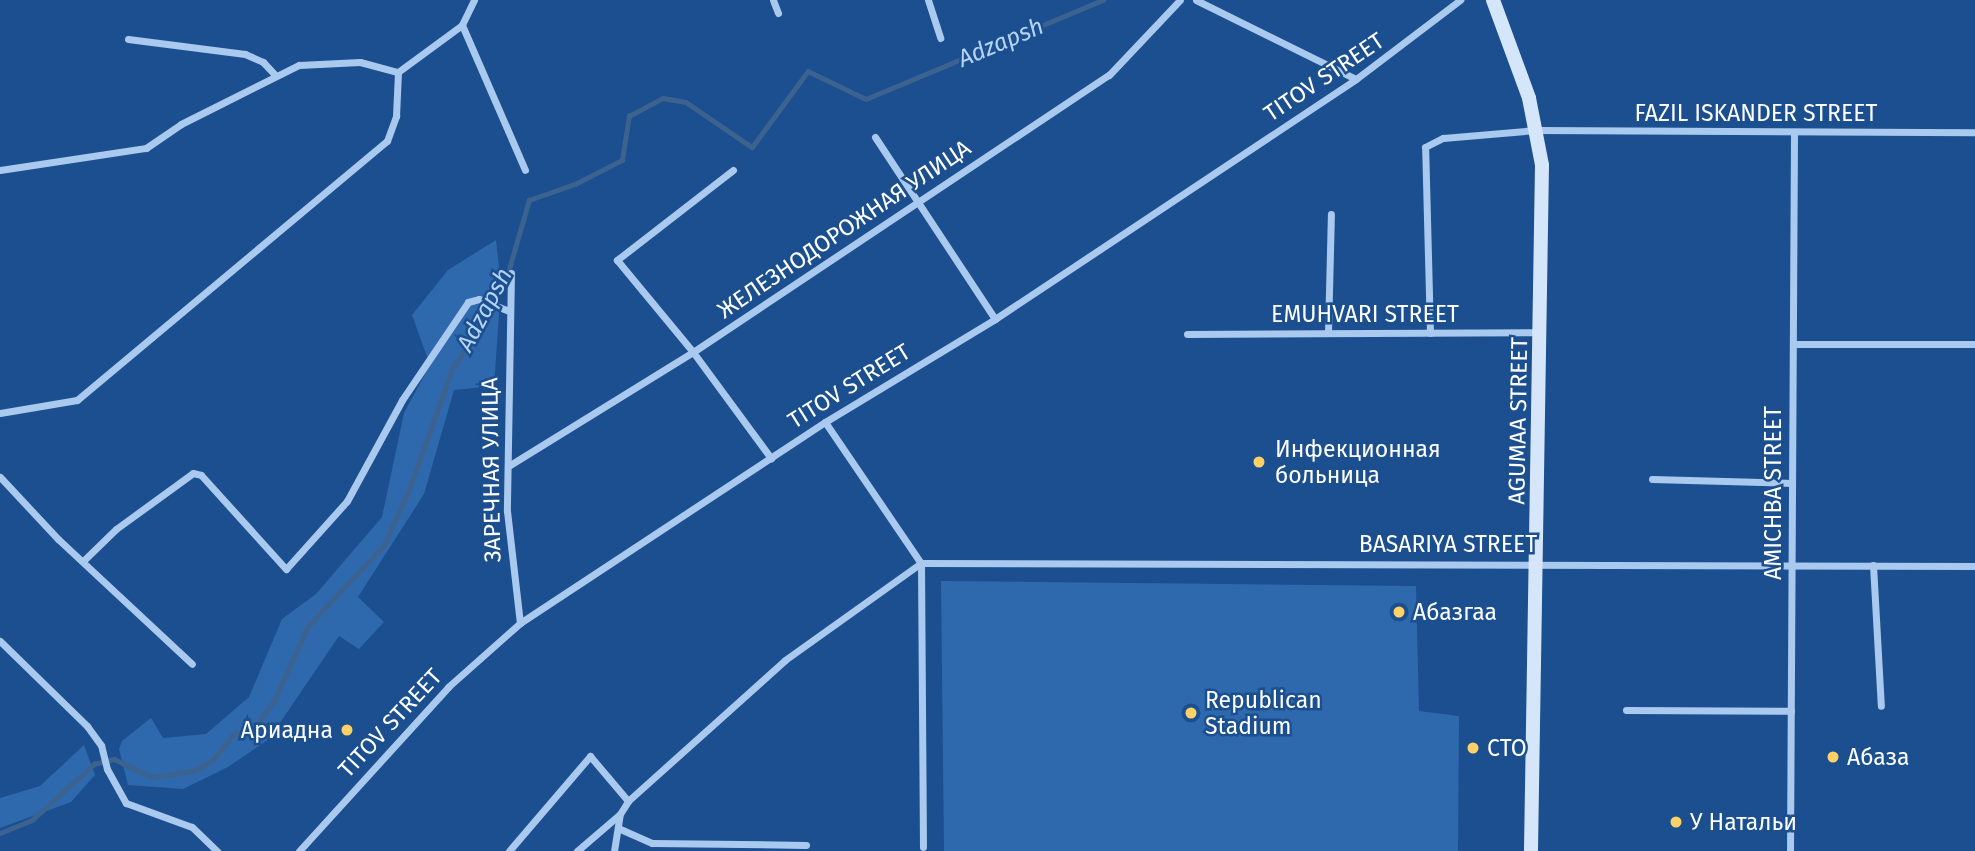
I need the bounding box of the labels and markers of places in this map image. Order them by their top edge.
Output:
place label: Инфекционная больница [1275,435,1441,489]
marker: Инфекционная больница [1249,452,1269,472]
place label: Абазгаа [1413,598,1497,626]
marker: Абазгаа [1391,604,1407,620]
place label: Republican Stadium [1205,686,1322,740]
marker: Republican Stadium [1183,705,1199,721]
place label: Ариадна [241,716,333,744]
marker: Ариадна [339,722,355,738]
place label: СТО [1487,734,1527,762]
marker: СТО [1465,740,1481,756]
place label: Абаза [1847,743,1910,771]
marker: Абаза [1825,749,1841,765]
place label: У Натальи [1690,808,1797,836]
marker: У Натальи [1668,814,1684,830]

